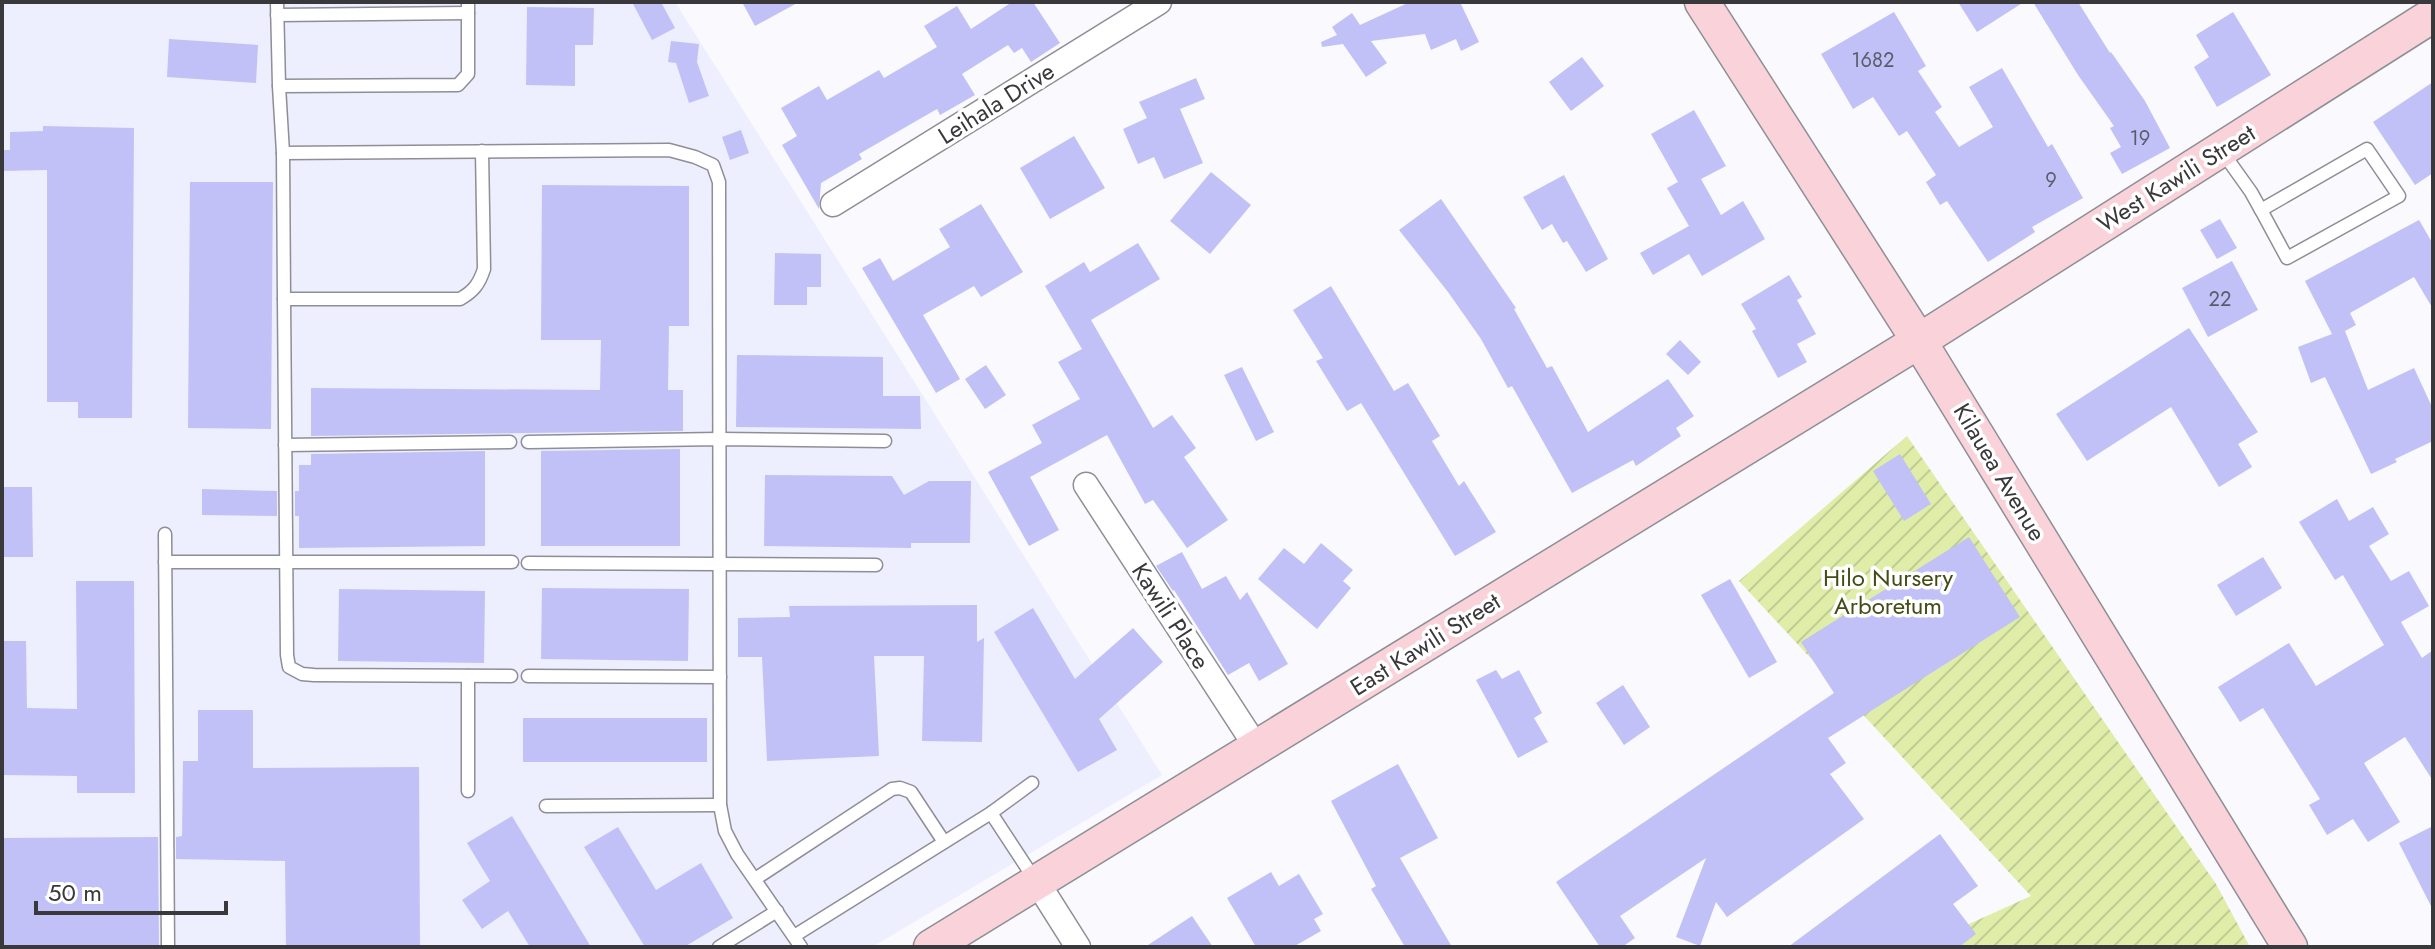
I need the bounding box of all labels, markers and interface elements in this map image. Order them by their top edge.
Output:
house number: 1682 [1852,46,1894,75]
street label: Leihala Drive [931,53,1061,153]
street label: West Kawili Street [2090,115,2262,241]
house number: 19 [2130,124,2150,153]
house number: 9 [2045,166,2057,195]
house number: 22 [2209,285,2231,314]
street label: Kilauea Avenue [1945,396,2055,548]
street label: Kawili Place [1123,556,1219,676]
park label: Hilo Nursery Arboretum [1823,560,1954,623]
street label: East Kawili Street [1343,584,1507,704]
scale bar [36,865,226,915]
text: 50 m [48,875,102,910]

